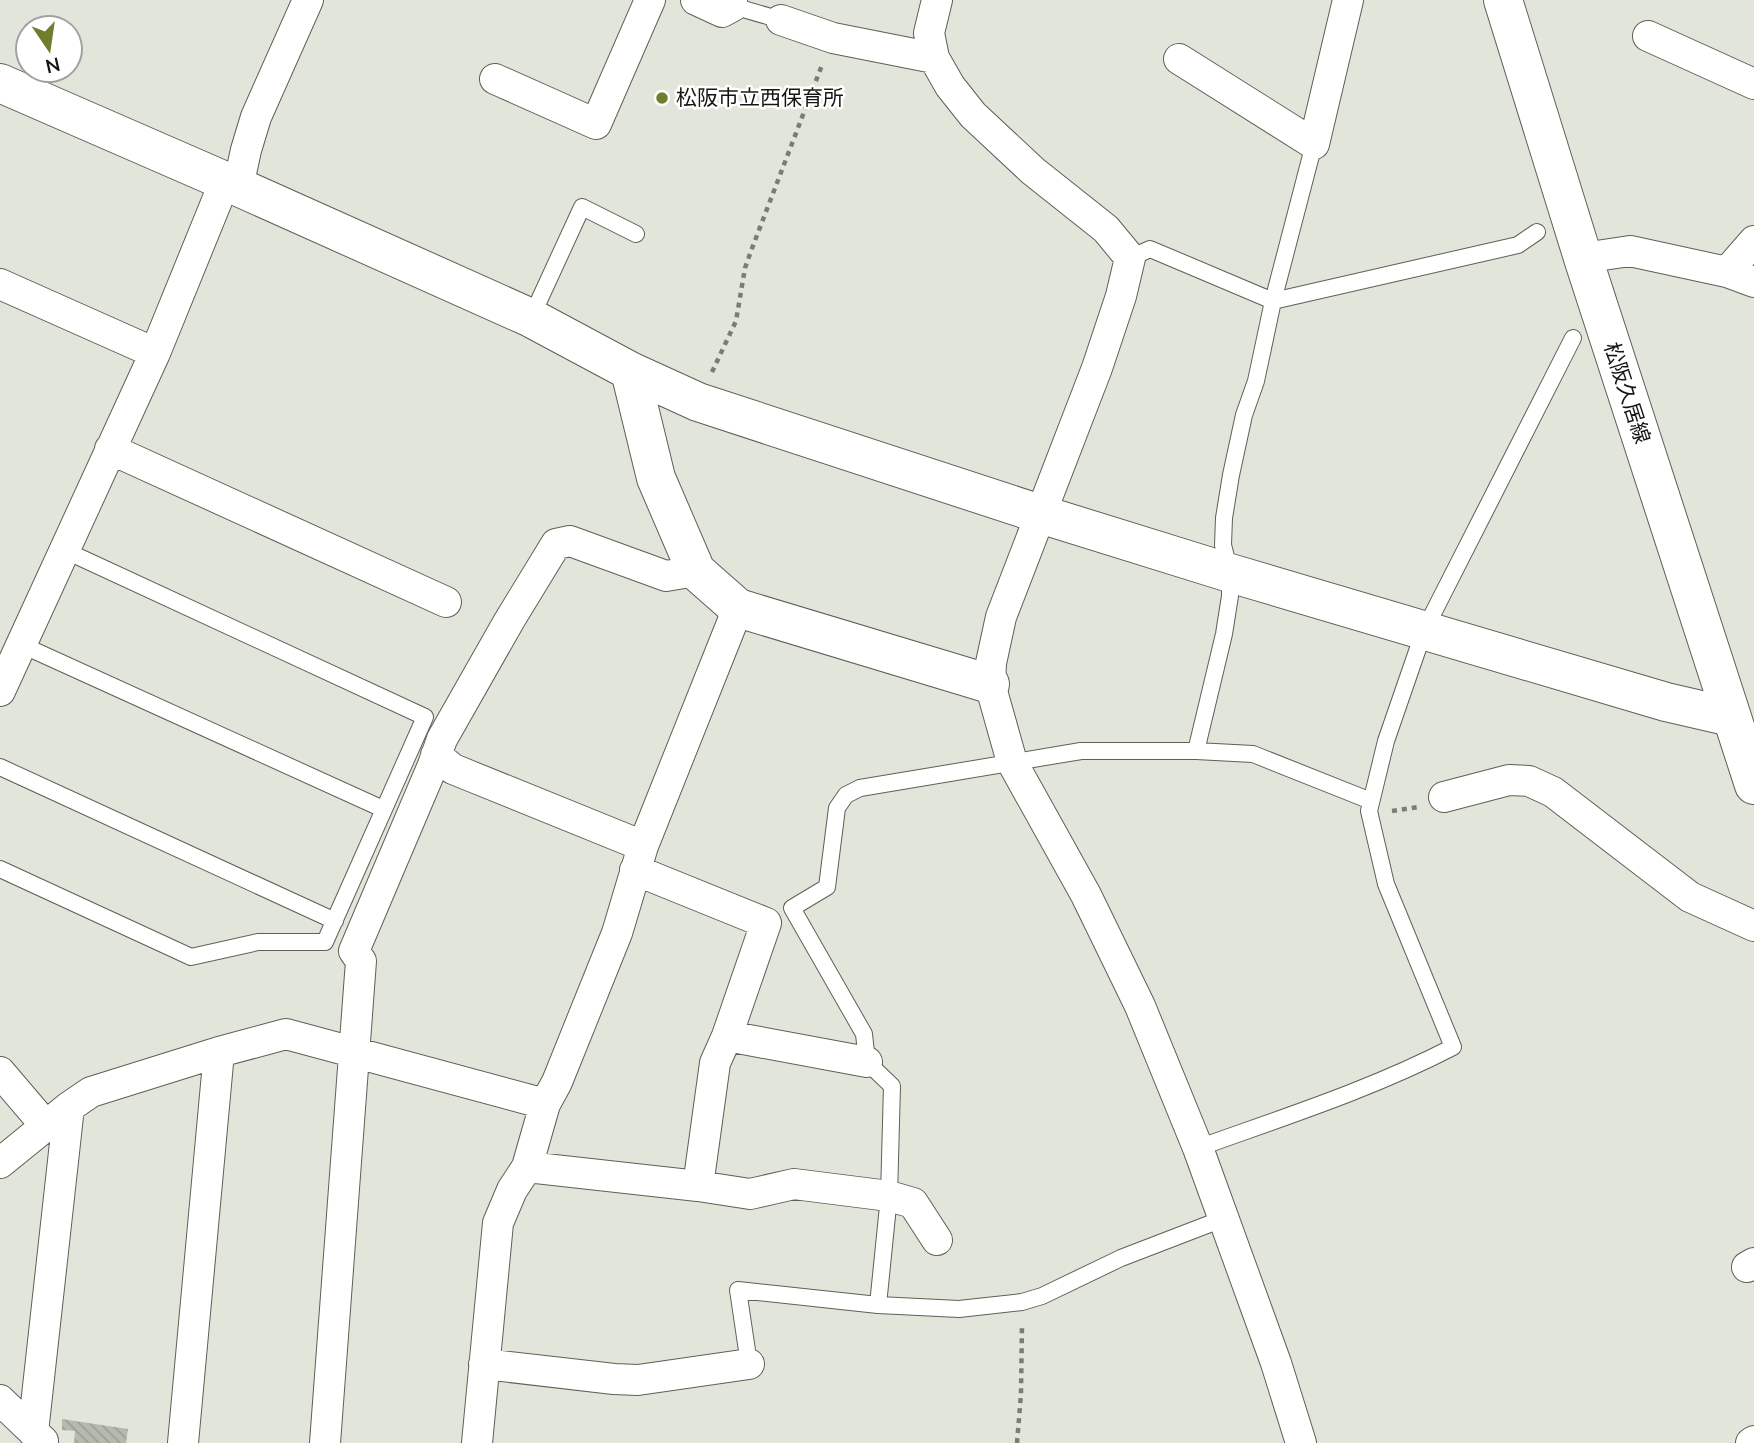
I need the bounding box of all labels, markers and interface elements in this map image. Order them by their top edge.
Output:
north arrow [14,14,84,84]
text: N [43,50,62,79]
place label: 松阪市立西保育所 [676,84,844,112]
marker: 松阪市立西保育所 [654,90,670,106]
street label: 松阪久居線 [1597,339,1657,447]

